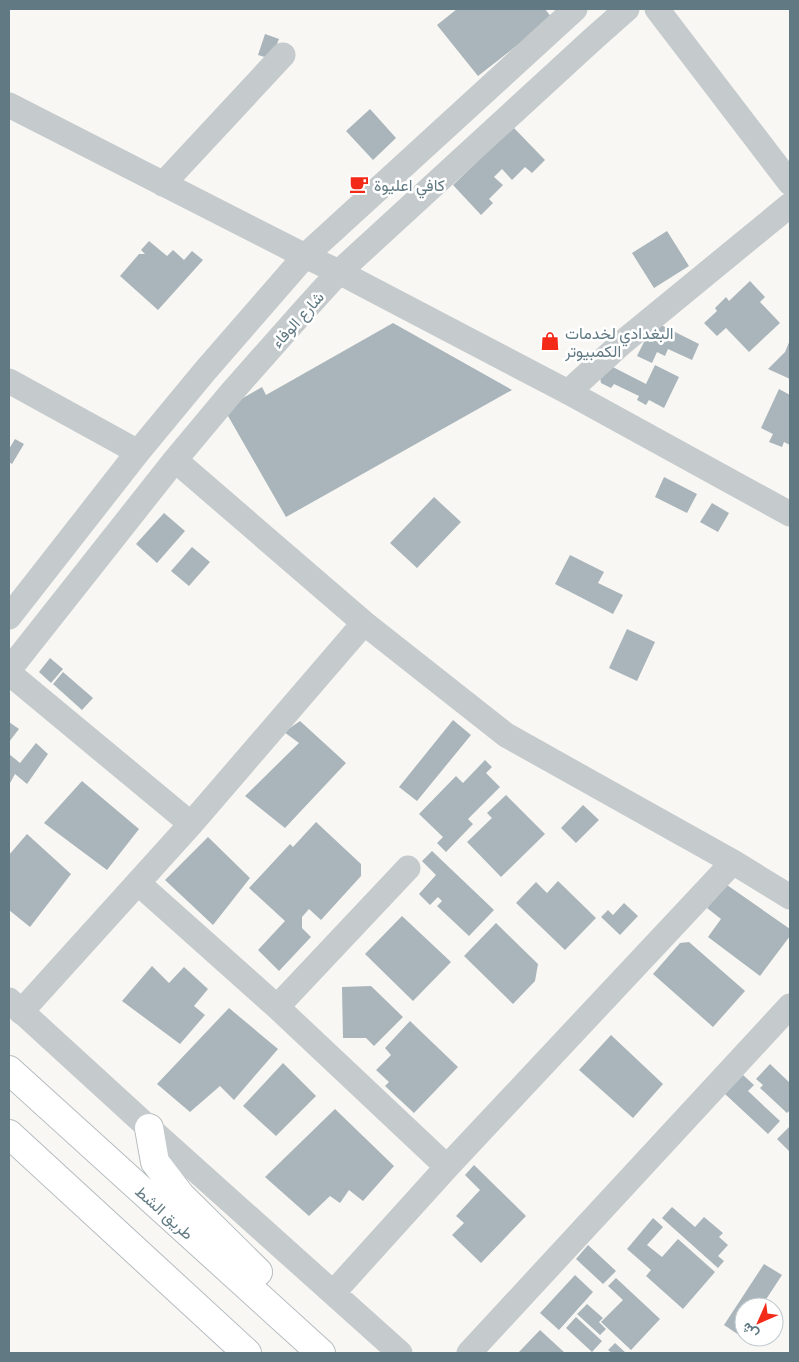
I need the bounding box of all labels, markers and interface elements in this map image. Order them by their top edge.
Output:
cafe icon: كافي اعليوة [348,173,370,195]
place label: كافي اعليوة [374,175,445,199]
street label: شارع الوفاء [267,287,329,353]
place label: البغدادي لخدمات الكمبيوتر [564,323,674,362]
shop icon: البغدادي لخدمات الكمبيوتر [539,330,561,352]
street label: طريق الشط [131,1181,198,1244]
north arrow [734,1297,784,1347]
text: ش [737,1319,762,1344]

